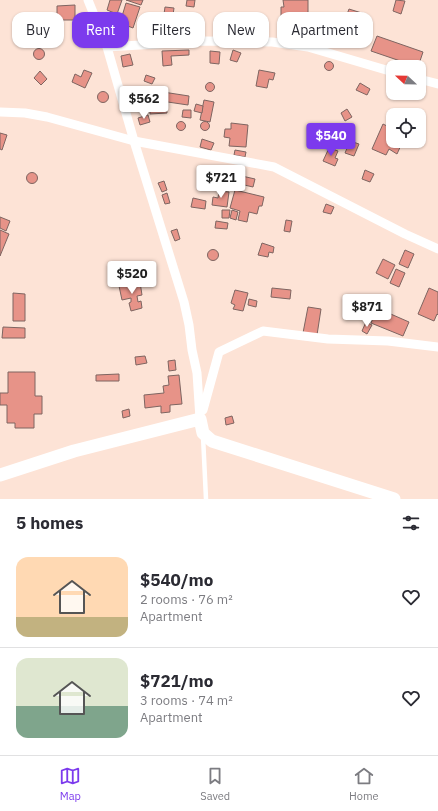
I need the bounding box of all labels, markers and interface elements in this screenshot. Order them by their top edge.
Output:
chip: Buy [12,12,64,48]
chip: Rent [72,12,129,48]
chip: Filters [137,12,205,48]
chip: New [213,12,269,48]
chip: Apartment [277,12,373,48]
north arrow [386,60,426,100]
map controls [386,60,426,148]
pin: $562 [120,86,168,120]
text: $562 [128,90,160,107]
button: locate [386,108,426,148]
pin: $540 [307,123,355,157]
text: $540 [315,127,347,144]
pin: $721 [197,165,245,199]
text: $721 [205,169,237,186]
pin: $520 [108,261,156,295]
text: $520 [116,265,148,282]
pin: $871 [343,294,391,328]
text: $871 [351,298,383,315]
text: 5 homes [16,512,83,534]
icon: filters [400,512,422,534]
text: $540/mo [140,569,213,591]
icon: home [48,573,96,621]
icon: heart [400,586,422,608]
text: 2 rooms · 76 m² [140,591,233,608]
text: Apartment [140,608,203,625]
text: $721/mo [140,670,213,692]
icon: home [48,674,96,722]
icon: heart [400,687,422,709]
text: 3 rooms · 74 m² [140,692,233,709]
text: Apartment [140,709,203,726]
tab: Map [59,765,81,803]
tab: Saved [200,765,230,803]
tab: Home [349,765,379,803]

